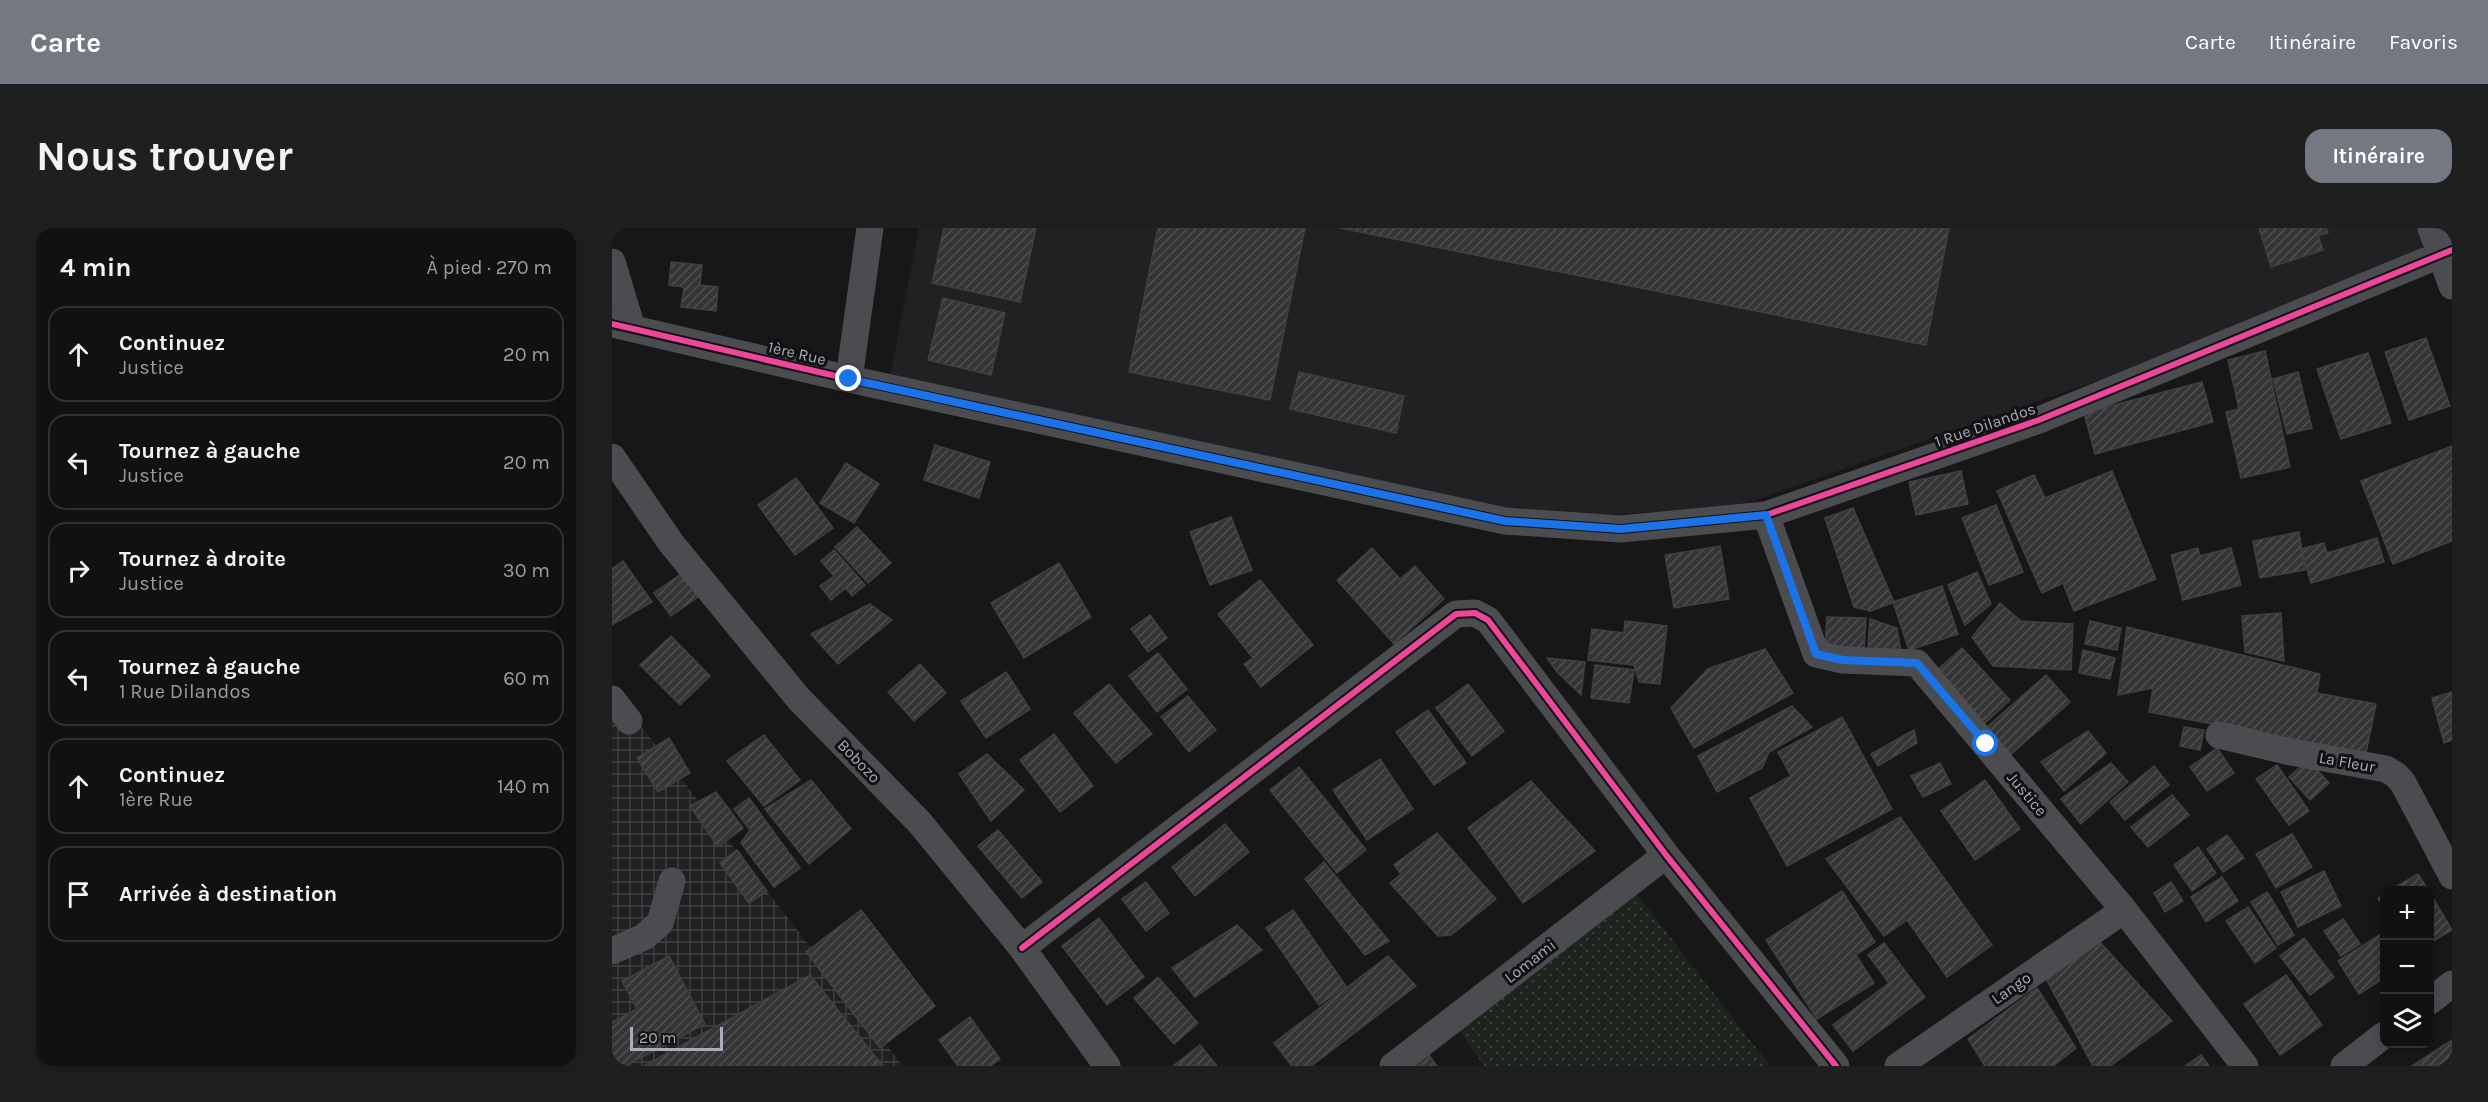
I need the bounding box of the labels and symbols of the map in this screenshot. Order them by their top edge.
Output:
street label: 1ère Rue [766,337,828,369]
route end [835,365,861,391]
street label: 1 Rue Dilandos [1932,399,2038,451]
route start [1972,730,1998,756]
street label: Bobozo [834,735,884,787]
street label: La Fleur [2317,748,2377,776]
street label: Justice [2003,768,2051,820]
street label: Lomami [1501,935,1559,987]
street label: Lango [1988,968,2034,1008]
scale bar [630,1024,723,1052]

